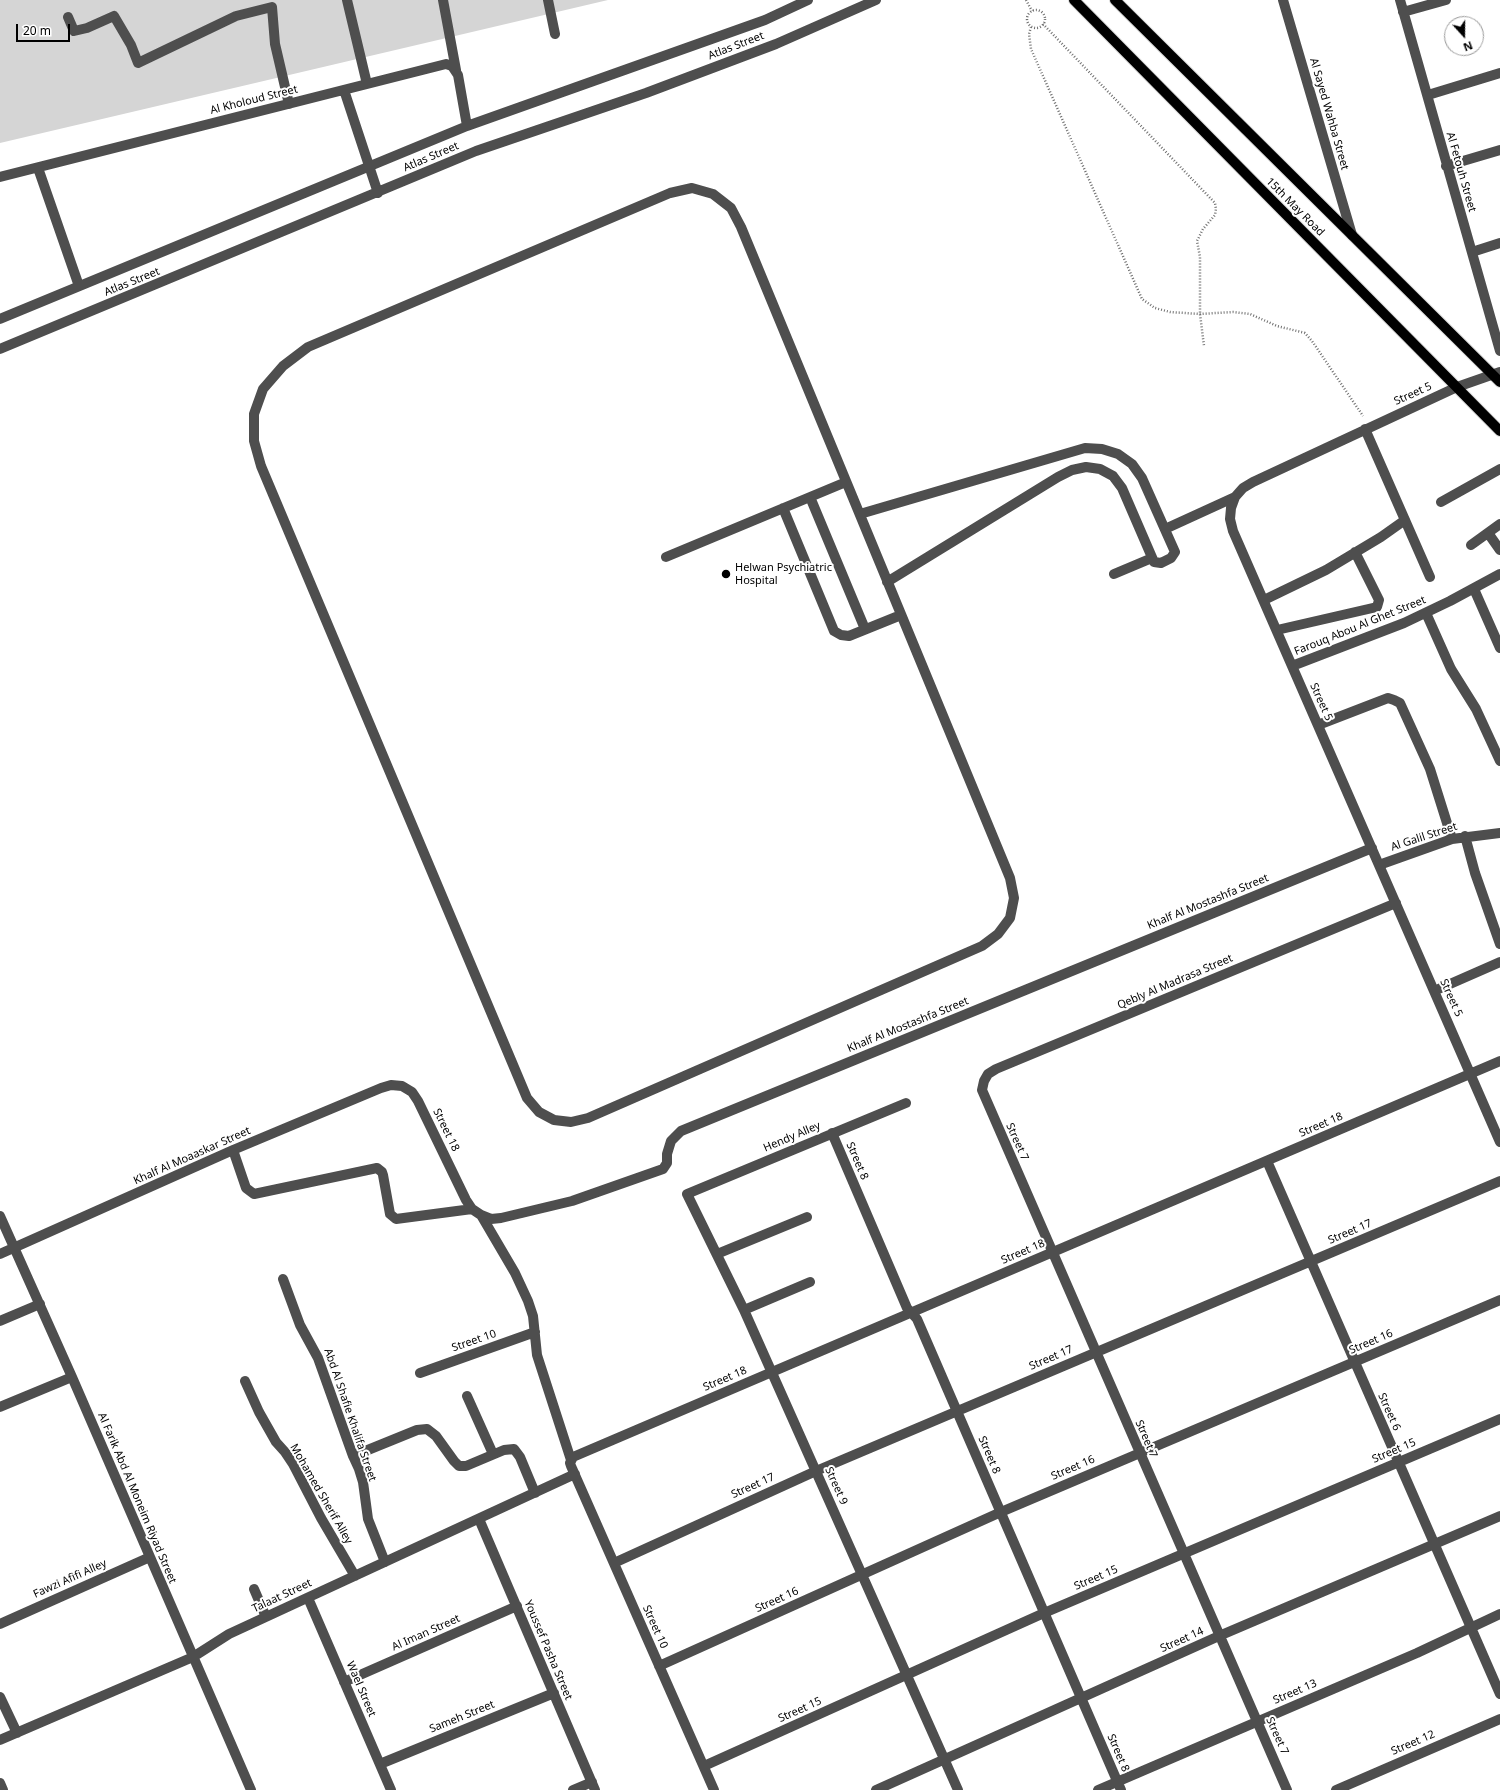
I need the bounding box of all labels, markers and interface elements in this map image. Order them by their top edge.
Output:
scale bar [18,16,72,42]
north arrow [1444,16,1484,56]
text: 20 m [23,22,51,39]
street label: Atlas Street [706,29,766,63]
text: N [1461,38,1475,55]
street label: Al Sayed Wahba Street [1307,56,1351,172]
street label: Al Kholoud Street [209,83,299,117]
street label: Al Fetouh Street [1443,131,1479,213]
street label: Atlas Street [401,139,461,175]
street label: 15th May Road [1263,175,1327,239]
street label: Atlas Street [102,265,162,299]
street label: Street 5 [1392,380,1434,408]
place label: Helwan Psychiatric Hospital [735,561,832,587]
marker: Helwan Psychiatric Hospital [720,568,732,580]
street label: Farouq Abou Al Ghet Street [1292,594,1428,658]
street label: Street 5 [1307,681,1335,723]
street label: Al Galil Street [1389,820,1459,854]
street label: Khalf Al Mostashfa Street [1145,872,1271,932]
street label: Qebly Al Madrasa Street [1115,952,1235,1012]
street label: Street 5 [1437,977,1465,1019]
street label: Khalf Al Mostashfa Street [845,995,971,1055]
street label: Street 18 [430,1106,462,1154]
street label: Street 18 [1297,1110,1345,1140]
street label: Hendy Alley [761,1119,823,1155]
street label: Street 7 [1003,1121,1031,1163]
street label: Khalf Al Moaaskar Street [132,1124,252,1188]
street label: Street 8 [843,1140,871,1182]
street label: Street 17 [1326,1217,1374,1247]
street label: Street 18 [999,1237,1047,1267]
street label: Street 10 [450,1327,498,1355]
street label: Street 16 [1347,1327,1395,1357]
street label: Street 17 [1027,1343,1075,1373]
street label: Abd Al Shafie Khalifa Street [321,1347,379,1483]
street label: Street 18 [701,1364,749,1394]
street label: Street 6 [1375,1391,1403,1433]
street label: Al Farik Abd Al Moneim Riyad Street [95,1411,179,1585]
street label: Street 7 [1132,1418,1160,1460]
street label: Street 8 [975,1434,1003,1476]
street label: Street 15 [1370,1436,1418,1466]
street label: Mohamed Sherif Alley [287,1442,355,1546]
street label: Street 16 [1049,1453,1097,1483]
street label: Street 9 [822,1465,850,1507]
street label: Street 17 [729,1471,777,1501]
street label: Fawzi Afifi Alley [31,1557,109,1601]
street label: Street 15 [1072,1563,1120,1593]
street label: Talaat Street [250,1576,314,1616]
street label: Street 16 [753,1585,801,1615]
street label: Youssef Pasha Street [521,1598,575,1702]
street label: Street 10 [640,1603,670,1651]
street label: Al Iman Street [390,1612,462,1654]
street label: Street 14 [1158,1625,1206,1655]
street label: Wael Street [343,1659,379,1719]
street label: Street 13 [1271,1677,1319,1707]
street label: Street 15 [776,1695,824,1725]
street label: Sameh Street [428,1698,496,1736]
street label: Street 7 [1263,1715,1291,1757]
street label: Street 12 [1389,1728,1437,1758]
street label: Street 8 [1104,1732,1132,1774]

